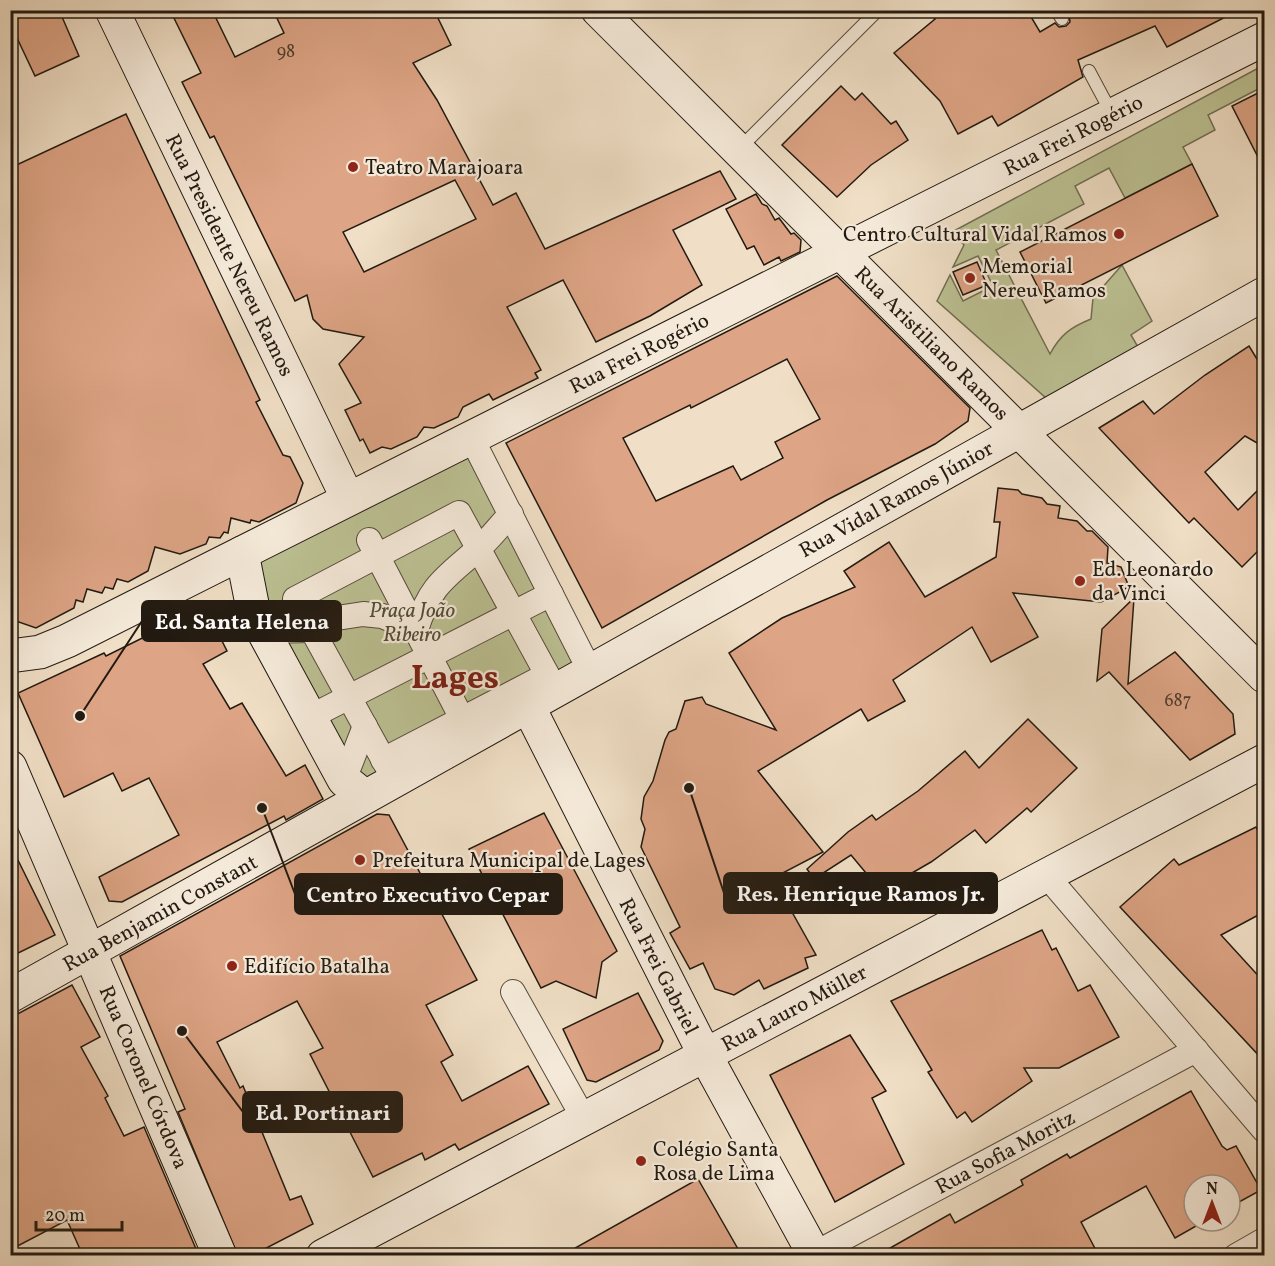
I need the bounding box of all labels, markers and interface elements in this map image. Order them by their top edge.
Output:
house number: 98 [277,40,295,65]
street label: Rua Frei Rogério [999,89,1149,184]
street label: Rua Presidente Nereu Ramos [157,129,300,382]
place label: Teatro Marajoara [365,154,524,183]
marker: Teatro Marajoara [346,160,360,174]
place label: Centro Cultural Vidal Ramos [843,221,1107,250]
marker: Centro Cultural Vidal Ramos [1112,227,1126,241]
place label: Memorial Nereu Ramos [982,253,1106,306]
street label: Rua Aristiliano Ramos [847,260,1015,428]
marker: Memorial Nereu Ramos [963,271,977,285]
street label: Rua Frei Rogério [565,307,715,402]
street label: Rua Vidal Ramos Júnior [794,435,999,566]
place label: Ed. Leonardo da Vinci [1092,556,1213,609]
marker: Ed. Leonardo da Vinci [1073,574,1087,588]
park label: Praça João Ribeiro [369,597,455,650]
callout: Ed. Santa Helena [142,601,341,641]
text: Ed. Santa Helena [155,608,329,639]
district label: Lages [411,657,499,703]
house number: 687 [1165,689,1191,714]
place label: Prefeitura Municipal de Lages [372,847,645,876]
street label: Rua Benjamin Constant [58,849,263,980]
marker: Prefeitura Municipal de Lages [353,853,367,867]
callout: Res. Henrique Ramos Jr. [724,873,997,913]
callout: Centro Executivo Cepar [295,874,562,914]
text: Res. Henrique Ramos Jr. [736,880,986,911]
text: Centro Executivo Cepar [307,881,550,912]
street label: Rua Frei Gabriel [611,893,705,1040]
place label: Edifício Batalha [244,953,390,982]
marker: Edifício Batalha [225,959,239,973]
street label: Rua Lauro Müller [717,959,873,1060]
street label: Rua Coronel Córdova [91,981,194,1174]
callout: Ed. Portinari [243,1092,402,1132]
text: Ed. Portinari [255,1099,391,1130]
street label: Rua Sofia Moritz [931,1104,1081,1202]
place label: Colégio Santa Rosa de Lima [653,1136,779,1189]
marker: Colégio Santa Rosa de Lima [634,1154,648,1168]
north arrow [1182,1173,1242,1233]
text: N [1206,1179,1218,1201]
scale bar [36,1194,122,1232]
text: 20 m [45,1204,85,1229]

